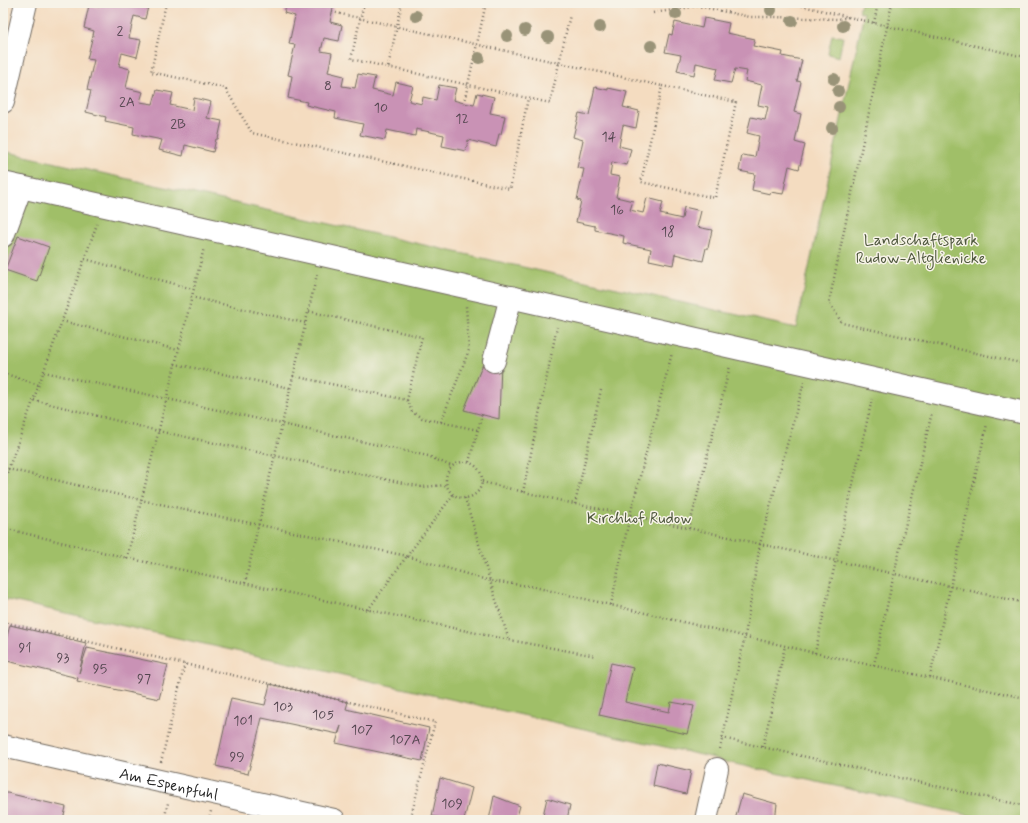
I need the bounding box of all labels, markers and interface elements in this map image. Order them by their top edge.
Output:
house number: 2 [117,22,124,40]
house number: 8 [324,77,332,95]
house number: 2A [119,93,135,111]
house number: 10 [374,99,388,117]
house number: 12 [455,110,469,128]
house number: 2B [170,115,186,133]
house number: 14 [602,128,617,146]
house number: 16 [610,201,624,219]
house number: 18 [661,223,675,241]
park label: Landschaftspark Rudow-Altglienicke [856,230,987,270]
park label: Kirchhof Rudow [587,508,691,529]
house number: 91 [19,639,31,657]
house number: 93 [57,649,69,667]
house number: 95 [93,660,107,678]
house number: 97 [137,670,151,688]
house number: 103 [273,698,293,716]
house number: 105 [312,706,334,724]
house number: 101 [233,712,253,730]
house number: 107 [351,721,373,739]
house number: 107A [389,731,421,749]
house number: 99 [229,748,245,766]
street label: Am Espenpfuhl [117,763,220,806]
house number: 109 [441,795,463,813]

